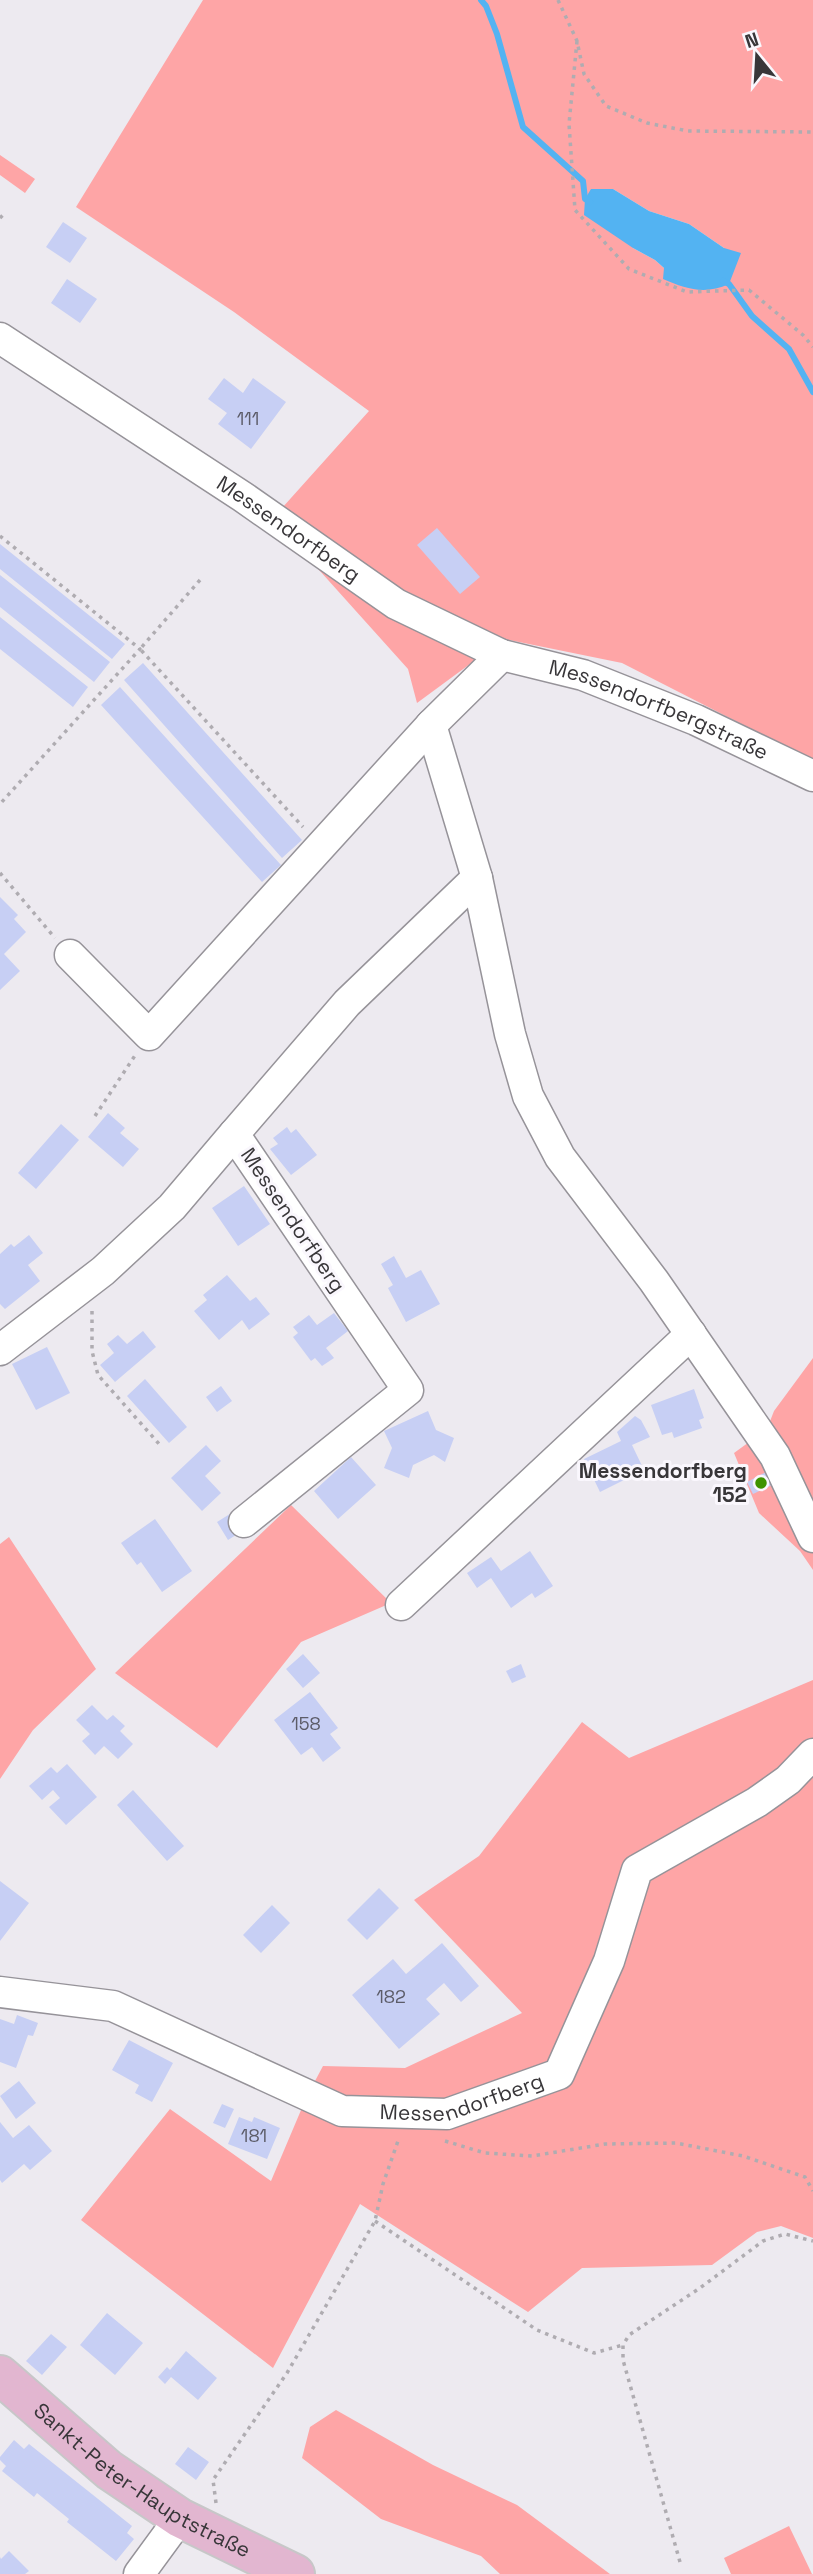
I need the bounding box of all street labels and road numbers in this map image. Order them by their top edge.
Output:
street label: Messendorfberg [212,470,366,588]
street label: Messendorfbergstraße [546,653,773,766]
street label: Messendorfberg [235,1142,352,1297]
street label: Messendorfberg [379,2067,547,2127]
street label: Sankt-Peter-Hauptstraße [28,2397,255,2563]

